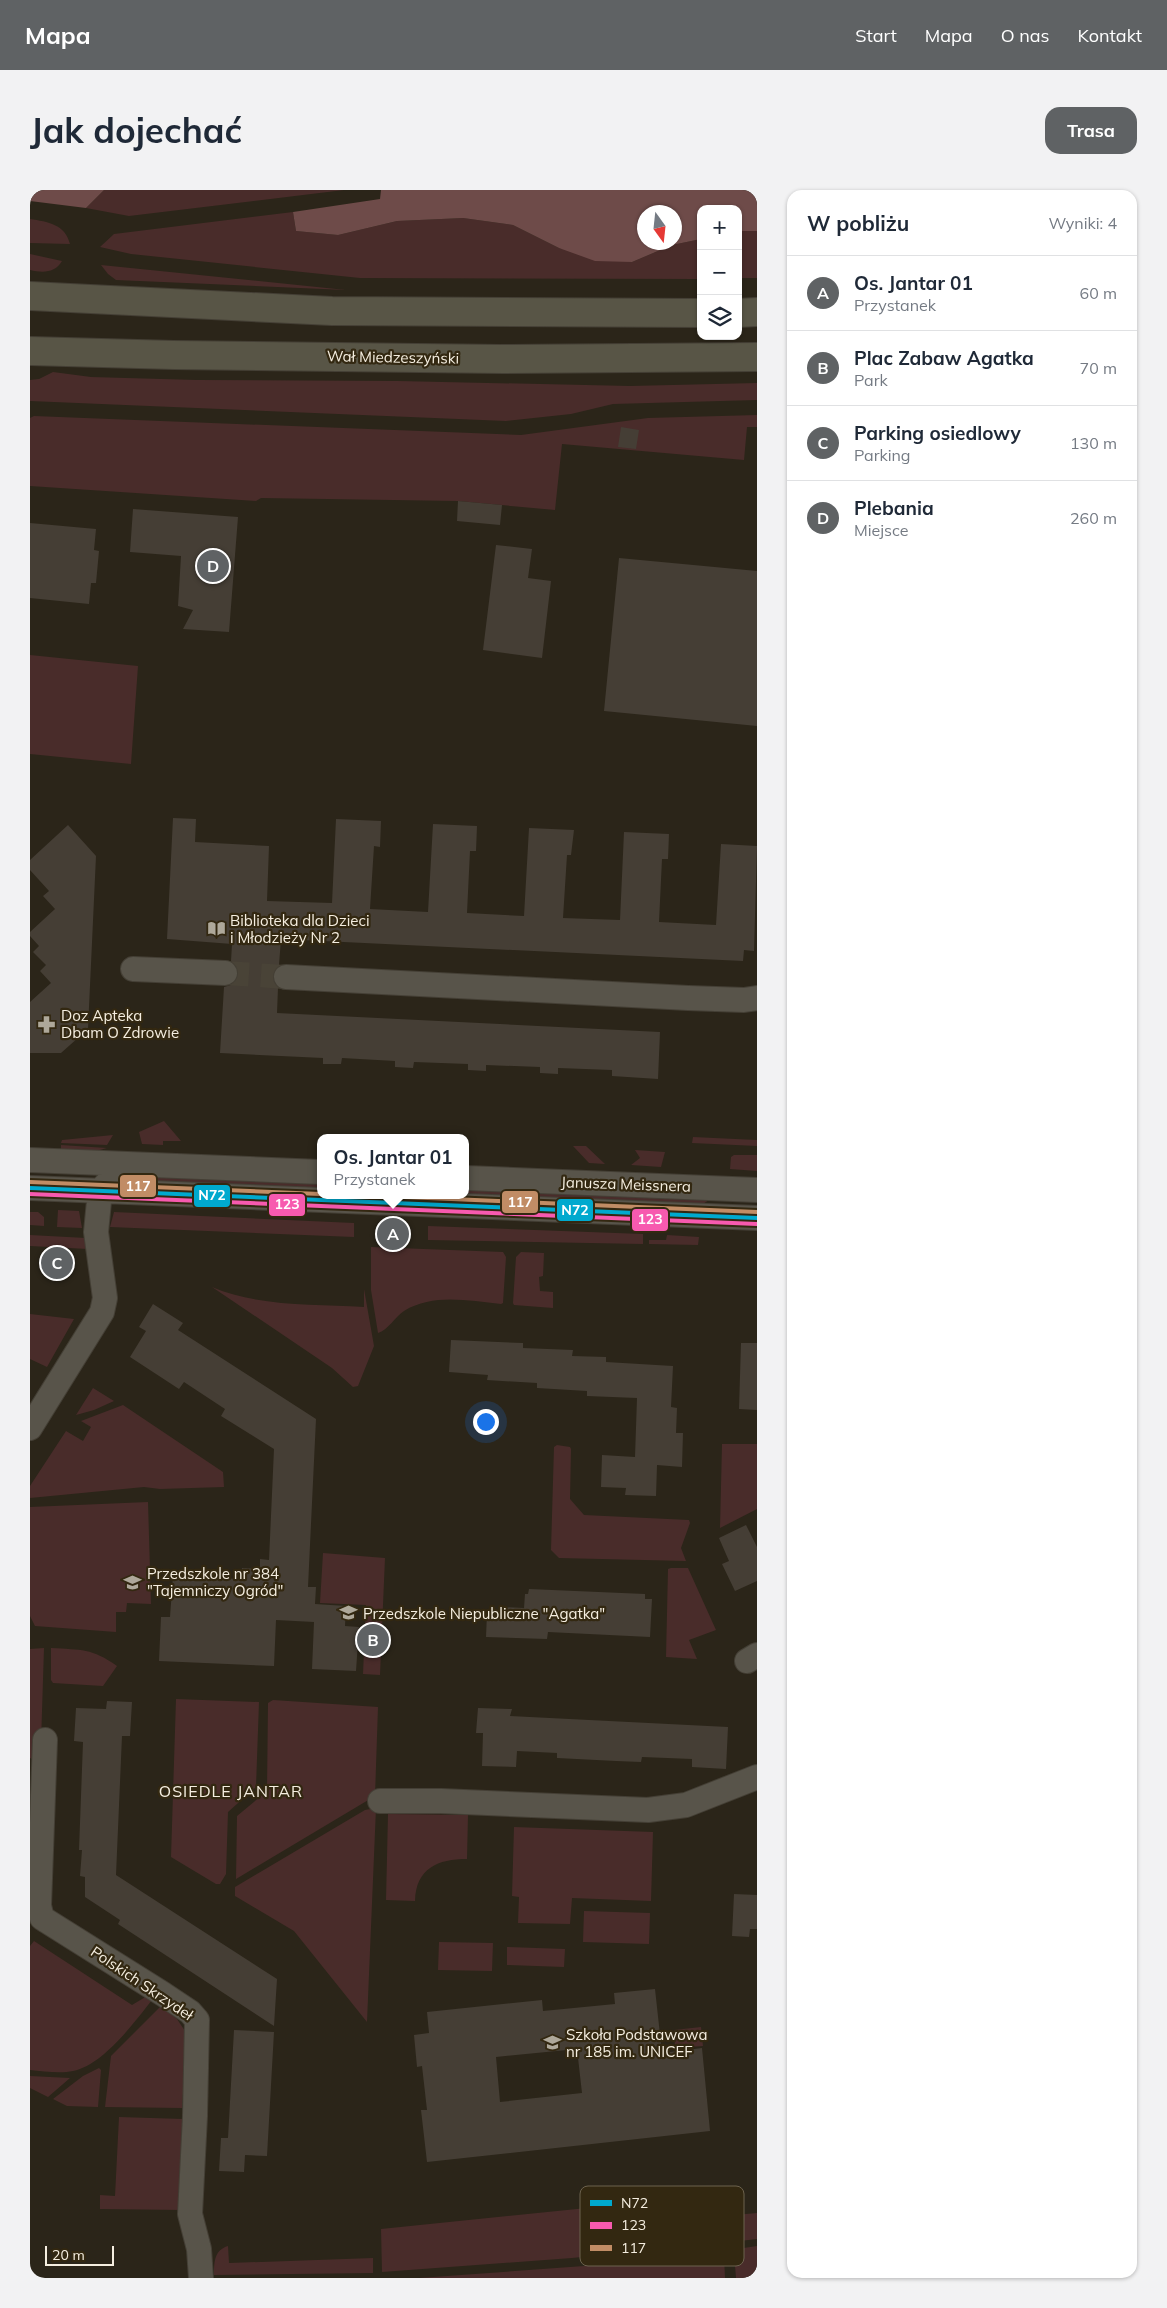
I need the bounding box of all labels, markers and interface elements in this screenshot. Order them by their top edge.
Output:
text: Mapa [25,20,91,50]
text: Start [855,24,897,47]
text: Mapa [925,24,973,47]
text: O nas [1001,24,1050,47]
text: Kontakt [1078,24,1142,47]
button: Trasa [1045,107,1137,154]
text: Jak dojechać [30,108,242,152]
north arrow [637,205,682,250]
map controls [697,205,742,340]
button: + [697,205,742,250]
text: W pobliżu [807,210,909,236]
text: Wyniki: 4 [1048,213,1117,233]
button: − [697,250,742,295]
text: Os. Jantar 01 [854,271,973,295]
text: A [817,283,829,303]
text: 60 m [1080,283,1117,303]
button: layers [697,295,742,340]
text: Przystanek [854,295,936,315]
street label: Wał Miedzeszyński [327,346,459,368]
text: Plac Zabaw Agatka [854,346,1034,370]
text: B [817,358,829,378]
text: 70 m [1080,358,1117,378]
text: Park [854,370,888,390]
text: Parking osiedlowy [854,421,1021,445]
text: C [818,433,828,453]
text: 130 m [1070,433,1117,453]
text: Parking [854,445,911,465]
text: Plebania [854,496,934,520]
text: D [817,508,829,528]
text: 260 m [1070,508,1117,528]
text: Miejsce [854,520,908,540]
pin: D [197,547,229,585]
place label: Biblioteka dla Dzieci i Młodzieży Nr 2 [230,911,370,947]
library icon: Biblioteka dla Dzieci i Młodzieży Nr 2 [206,919,226,939]
place label: Doz Apteka Dbam O Zdrowie [61,1006,179,1042]
pharmacy icon: Doz Apteka Dbam O Zdrowie [37,1014,57,1034]
popup [317,1134,469,1199]
text: Os. Jantar 01 [334,1145,452,1169]
text: Przystanek [334,1169,416,1189]
street label: Janusza Meissnera [561,1172,691,1196]
line badge: 117 [119,1174,157,1198]
text: 117 [125,1177,151,1195]
line badge: N72 [193,1184,231,1208]
text: N72 [198,1186,226,1204]
line badge: 117 [501,1190,539,1214]
line badge: 123 [268,1193,306,1217]
text: 117 [507,1193,533,1211]
text: 123 [274,1195,300,1213]
line badge: N72 [556,1198,594,1222]
text: N72 [561,1201,589,1219]
line badge: 123 [631,1208,669,1232]
text: 123 [637,1210,663,1228]
pin: A [377,1215,409,1253]
pin: C [41,1244,73,1282]
your location [473,1409,499,1435]
place label: Przedszkole nr 384 "Tajemniczy Ogród" [147,1564,283,1600]
school or university icon: Przedszkole nr 384 "Tajemniczy Ogród" [123,1572,143,1592]
school or university icon: Przedszkole Niepubliczne "Agatka" [339,1603,359,1623]
place label: Przedszkole Niepubliczne "Agatka" [363,1604,605,1623]
pin: B [357,1621,389,1659]
district label: OSIEDLE JANTAR [159,1781,303,1801]
street label: Polskich Skrzydeł [87,1942,197,2024]
place label: Szkoła Podstawowa nr 185 im. UNICEF [566,2025,708,2061]
school or university icon: Szkoła Podstawowa nr 185 im. UNICEF [542,2033,562,2053]
legend [580,2186,744,2266]
text: N72 [621,2194,648,2212]
text: 123 [621,2216,646,2234]
text: 117 [621,2239,646,2257]
scale bar [45,2243,114,2266]
text: 20 m [52,2246,85,2264]

